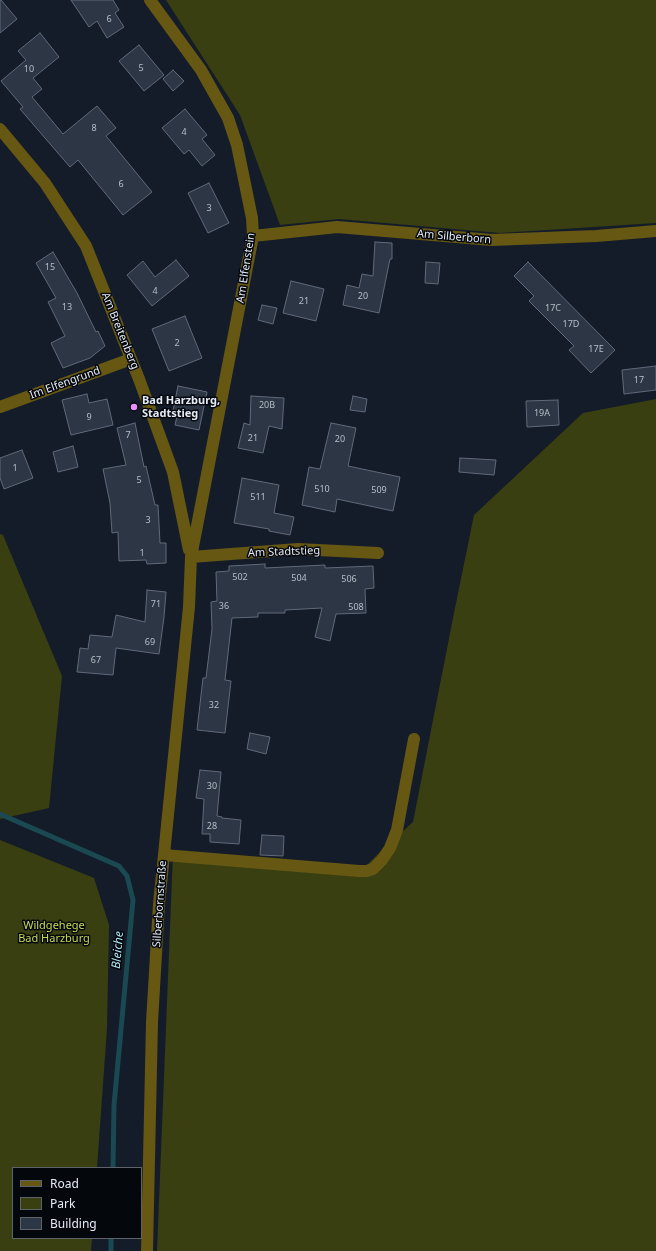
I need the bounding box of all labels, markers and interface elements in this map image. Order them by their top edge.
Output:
house number: 6 [106,14,112,24]
house number: 5 [138,63,144,73]
house number: 10 [24,64,34,74]
house number: 8 [91,123,97,133]
house number: 4 [181,127,187,137]
house number: 6 [118,179,124,189]
house number: 3 [206,203,212,213]
street label: Am Silberborn [416,227,492,247]
street label: Am Elfenstein [234,232,258,304]
house number: 15 [45,262,55,272]
house number: 4 [152,286,158,296]
street label: Am Breitenberg [99,291,141,371]
house number: 20 [358,291,368,301]
house number: 21 [299,296,309,306]
house number: 13 [62,302,72,312]
house number: 17C [545,303,561,313]
house number: 17D [563,319,579,329]
house number: 2 [174,338,180,348]
house number: 17E [588,344,604,354]
street label: Im Elfengrund [28,364,102,402]
house number: 17 [634,375,644,385]
place label: Bad Harzburg, Stadtstieg [142,394,220,420]
house number: 20B [259,400,275,410]
marker: Bad Harzburg, Stadtstieg [129,402,139,412]
house number: 19A [534,408,550,418]
house number: 9 [86,412,92,422]
house number: 7 [125,430,131,440]
house number: 21 [248,433,258,443]
house number: 20 [335,434,345,444]
house number: 1 [12,463,18,473]
house number: 5 [136,475,142,485]
house number: 510 [314,484,330,494]
house number: 509 [371,485,387,495]
house number: 511 [250,492,266,502]
house number: 3 [145,515,151,525]
street label: Am Stadtstieg [248,544,320,560]
house number: 1 [139,548,145,558]
house number: 502 [232,572,248,582]
house number: 504 [291,573,307,583]
house number: 506 [341,574,357,584]
house number: 71 [151,599,161,609]
house number: 36 [219,601,229,611]
house number: 508 [348,602,364,612]
house number: 69 [145,637,155,647]
house number: 67 [91,655,101,665]
house number: 32 [209,700,219,710]
house number: 30 [207,781,217,791]
house number: 28 [207,821,217,831]
street label: Silberbornstraße [150,860,170,948]
park label: Wildgehege Bad Harzburg [18,919,90,945]
water label: Bleiche [109,931,127,969]
legend [12,1167,142,1239]
text: Road [50,1175,79,1192]
text: Park [50,1195,75,1212]
text: Building [50,1215,97,1232]

